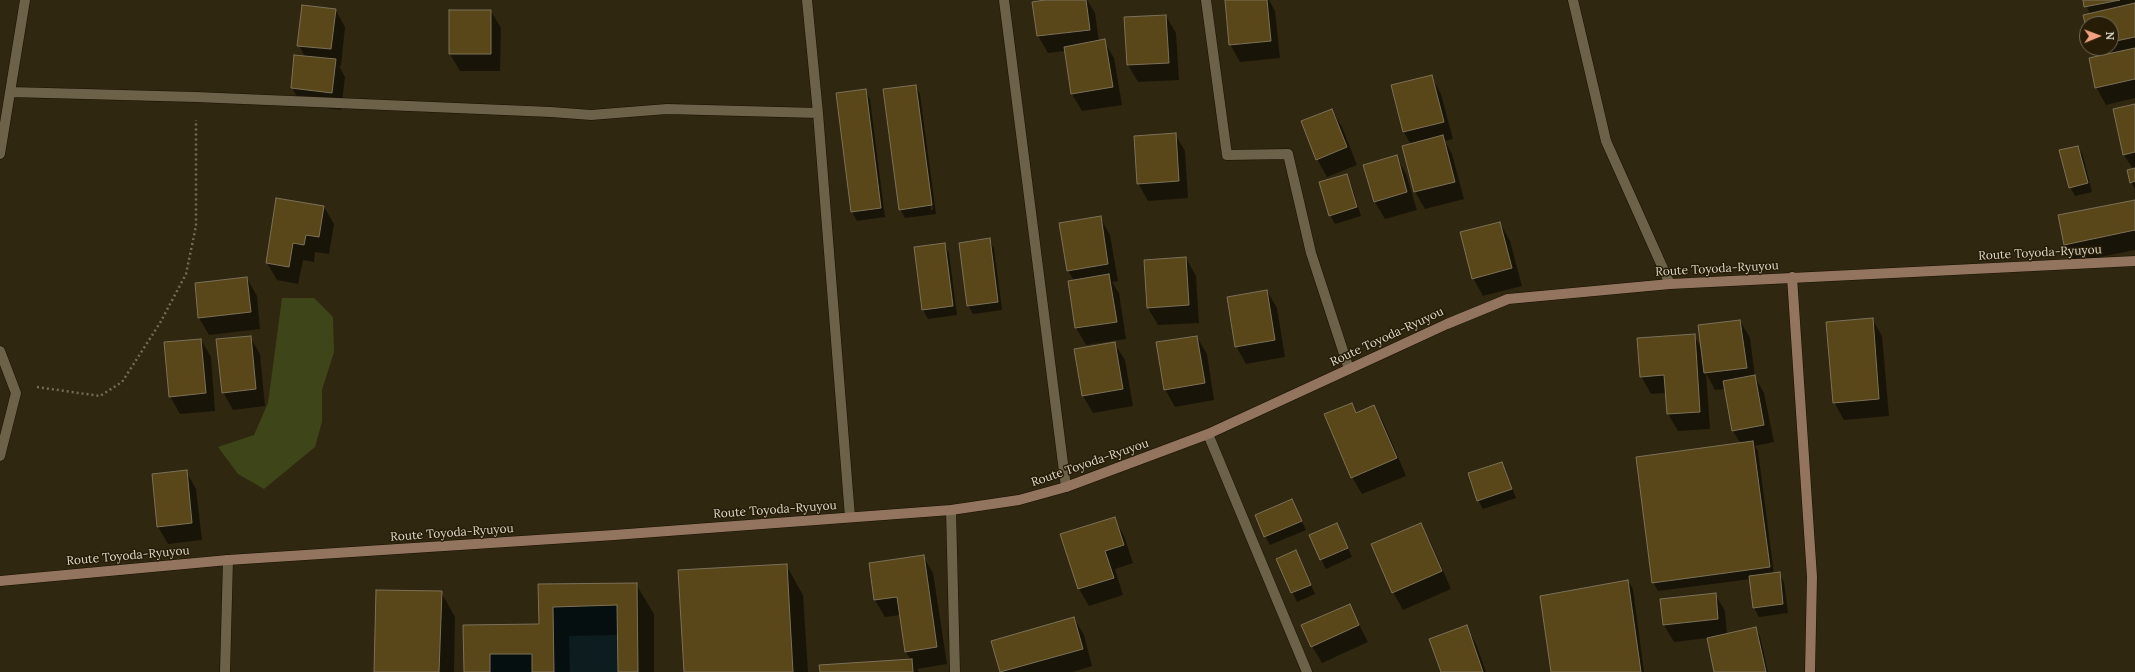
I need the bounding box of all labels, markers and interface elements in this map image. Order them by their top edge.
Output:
north arrow [2079,16,2119,56]
text: N [2103,31,2117,40]
street label: Route Toyoda-Ryuyou [1978,243,2102,263]
street label: Route Toyoda-Ryuyou [1655,259,1779,279]
street label: Route Toyoda-Ryuyou [1328,304,1446,370]
street label: Route Toyoda-Ryuyou [1029,436,1151,490]
street label: Route Toyoda-Ryuyou [713,499,837,521]
street label: Route Toyoda-Ryuyou [390,522,514,544]
street label: Route Toyoda-Ryuyou [66,543,190,569]

